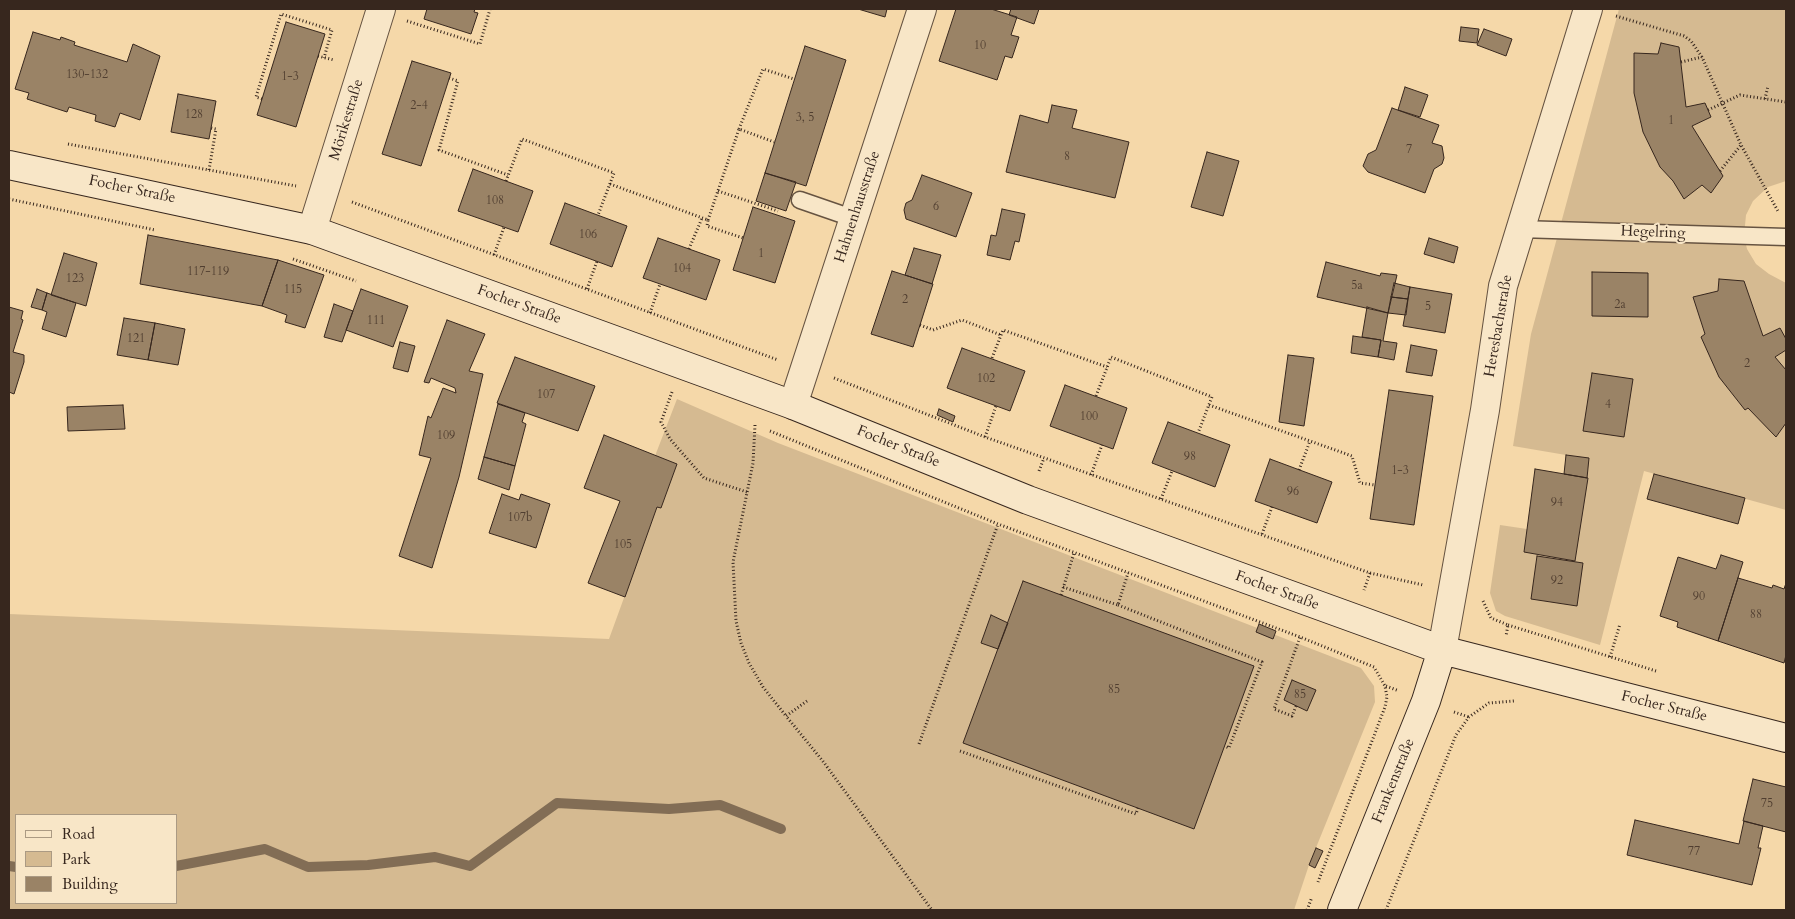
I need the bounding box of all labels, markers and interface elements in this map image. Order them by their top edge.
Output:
house number: 10 [974,39,986,53]
house number: 130-132 [66,68,108,82]
house number: 1-3 [281,70,299,84]
street label: Mörikestraße [326,77,368,163]
house number: 2-4 [410,99,428,113]
house number: 128 [185,108,203,122]
house number: 3, 5 [796,111,814,125]
house number: 1 [1668,114,1674,128]
house number: 7 [1406,143,1412,157]
street label: Hahnenhausstraße [831,149,885,265]
house number: 8 [1064,150,1070,164]
street label: Focher Straße [87,172,177,208]
house number: 108 [486,194,504,208]
house number: 6 [933,200,939,214]
street label: Hegelring [1620,223,1686,243]
house number: 106 [579,228,597,242]
house number: 1 [758,247,764,261]
house number: 104 [673,262,691,276]
house number: 117-119 [187,265,229,279]
house number: 123 [66,272,84,286]
street label: Heresbachstraße [1481,273,1517,379]
house number: 5a [1351,279,1363,293]
street label: Focher Straße [475,281,563,329]
house number: 115 [284,283,302,297]
house number: 2 [902,293,908,307]
house number: 2a [1614,298,1626,312]
house number: 5 [1425,300,1431,314]
house number: 111 [367,314,385,328]
house number: 121 [127,332,145,346]
house number: 2 [1744,357,1750,371]
house number: 102 [977,372,995,386]
house number: 107 [537,388,555,402]
house number: 4 [1605,398,1611,412]
house number: 100 [1080,410,1098,424]
street label: Focher Straße [854,422,942,472]
house number: 109 [437,429,455,443]
house number: 98 [1184,450,1196,464]
house number: 1-3 [1391,464,1409,478]
house number: 96 [1287,485,1299,499]
house number: 94 [1551,496,1563,510]
house number: 107b [508,511,532,525]
house number: 105 [614,538,632,552]
street label: Focher Straße [1233,567,1321,615]
house number: 92 [1551,574,1563,588]
house number: 90 [1693,590,1705,604]
house number: 88 [1750,608,1762,622]
house number: 85 [1108,683,1120,697]
house number: 85 [1294,688,1306,702]
street label: Focher Straße [1619,688,1709,726]
street label: Frankenstraße [1369,736,1419,826]
house number: 75 [1761,797,1773,811]
legend [15,814,178,904]
text: Road [62,824,95,844]
house number: 77 [1688,845,1700,859]
text: Park [62,849,91,869]
text: Building [62,874,118,894]

